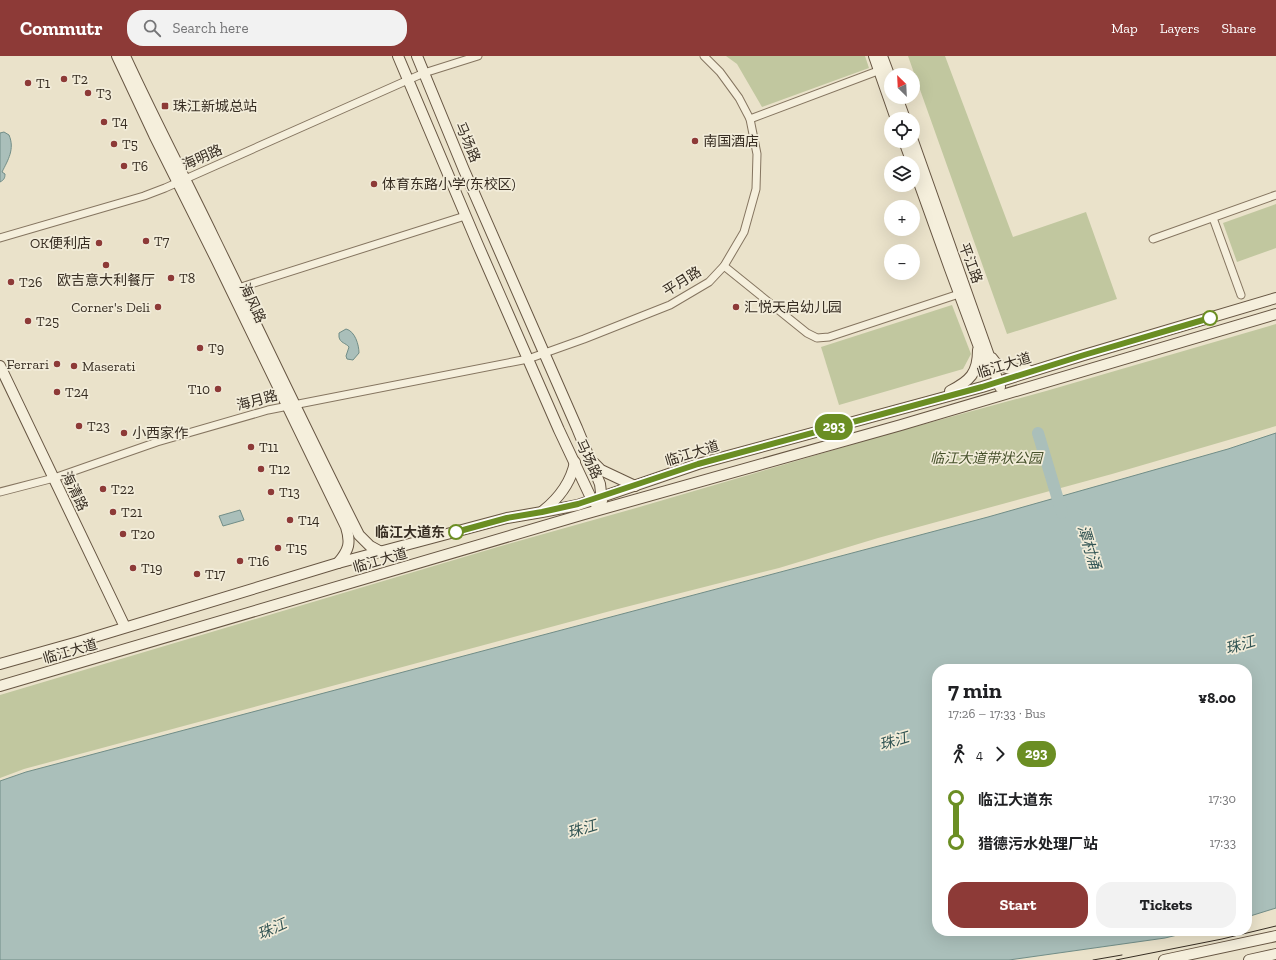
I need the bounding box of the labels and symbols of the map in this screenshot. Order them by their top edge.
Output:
north arrow [884,68,920,104]
place label: T2 [72,71,88,88]
marker: T2 [59,74,69,84]
place label: T1 [36,75,51,92]
marker: T1 [23,78,33,88]
place label: T3 [96,85,112,102]
marker: T3 [83,88,93,98]
place label: 珠江新城总站 [173,98,257,115]
marker: 珠江新城总站 [160,101,170,111]
place label: T4 [112,114,128,131]
marker: T4 [99,117,109,127]
street label: 马场路 [452,120,484,165]
place label: 南国酒店 [703,133,759,150]
place label: T5 [122,136,138,153]
marker: 南国酒店 [690,136,700,146]
marker: T5 [109,139,119,149]
street label: 海明路 [180,141,225,174]
place label: T6 [132,158,148,175]
marker: T6 [119,161,129,171]
place label: 体育东路小学(东校区) [382,176,516,193]
marker: 体育东路小学(东校区) [369,179,379,189]
place label: T7 [154,233,170,250]
place label: OK便利店 [30,235,91,252]
marker: T7 [141,236,151,246]
marker: OK便利店 [94,238,104,248]
street label: 平江路 [955,241,986,286]
marker: 欧吉意大利餐厅 [101,260,111,270]
street label: 平月路 [660,263,705,300]
place label: T8 [179,270,195,287]
place label: 欧吉意大利餐厅 [57,272,155,289]
marker: T8 [166,273,176,283]
place label: T26 [19,274,42,291]
marker: T26 [6,277,16,287]
street label: 海风路 [236,281,269,326]
place label: Corner's Deli [71,299,150,316]
place label: 汇悦天启幼儿园 [744,299,842,316]
marker: Corner's Deli [153,302,163,312]
marker: 汇悦天启幼儿园 [731,302,741,312]
unlabelled marker [1202,310,1218,326]
place label: T25 [36,313,59,330]
marker: T25 [23,316,33,326]
place label: T9 [208,340,224,357]
marker: T9 [195,343,205,353]
street label: 临江大道 [975,349,1033,382]
place label: Ferrari [7,356,49,373]
place label: Maserati [82,358,136,375]
marker: Ferrari [52,359,62,369]
marker: Maserati [69,361,79,371]
place label: T10 [188,381,210,398]
place label: T24 [65,384,89,401]
marker: T10 [213,384,223,394]
marker: T24 [52,387,62,397]
street label: 海月路 [235,387,280,414]
line badge: 293 [811,414,857,440]
place label: T23 [87,418,110,435]
marker: T23 [74,421,84,431]
place label: 小西家作 [132,425,188,442]
marker: 小西家作 [119,428,129,438]
street label: 马场路 [572,437,605,482]
street label: 临江大道 [663,437,721,470]
place label: T11 [259,439,279,456]
marker: T11 [246,442,256,452]
park label: 临江大道带状公园 [930,450,1044,467]
place label: T12 [269,461,290,478]
marker: T12 [256,464,266,474]
street label: 海清路 [58,469,91,514]
place label: T22 [111,481,134,498]
marker: T22 [98,484,108,494]
place label: T13 [279,484,300,501]
marker: T13 [266,487,276,497]
place label: T21 [121,504,143,521]
marker: T21 [108,507,118,517]
place label: T14 [298,512,320,529]
marker: T14 [285,515,295,525]
water label: 潭村涌 [1074,523,1105,573]
place label: 临江大道东 [375,524,445,541]
marker: 临江大道东 [448,524,464,540]
place label: T20 [131,526,155,543]
marker: T20 [118,529,128,539]
place label: T15 [286,540,307,557]
marker: T15 [273,543,283,553]
street label: 临江大道 [351,545,409,576]
place label: T16 [248,553,270,570]
marker: T16 [235,556,245,566]
place label: T19 [141,560,163,577]
marker: T19 [128,563,138,573]
place label: T17 [205,566,226,583]
marker: T17 [192,569,202,579]
water label: 珠江 [1223,632,1259,658]
street label: 临江大道 [41,636,99,667]
water label: 珠江 [877,728,913,754]
water label: 珠江 [565,816,601,842]
water label: 珠江 [255,914,291,943]

